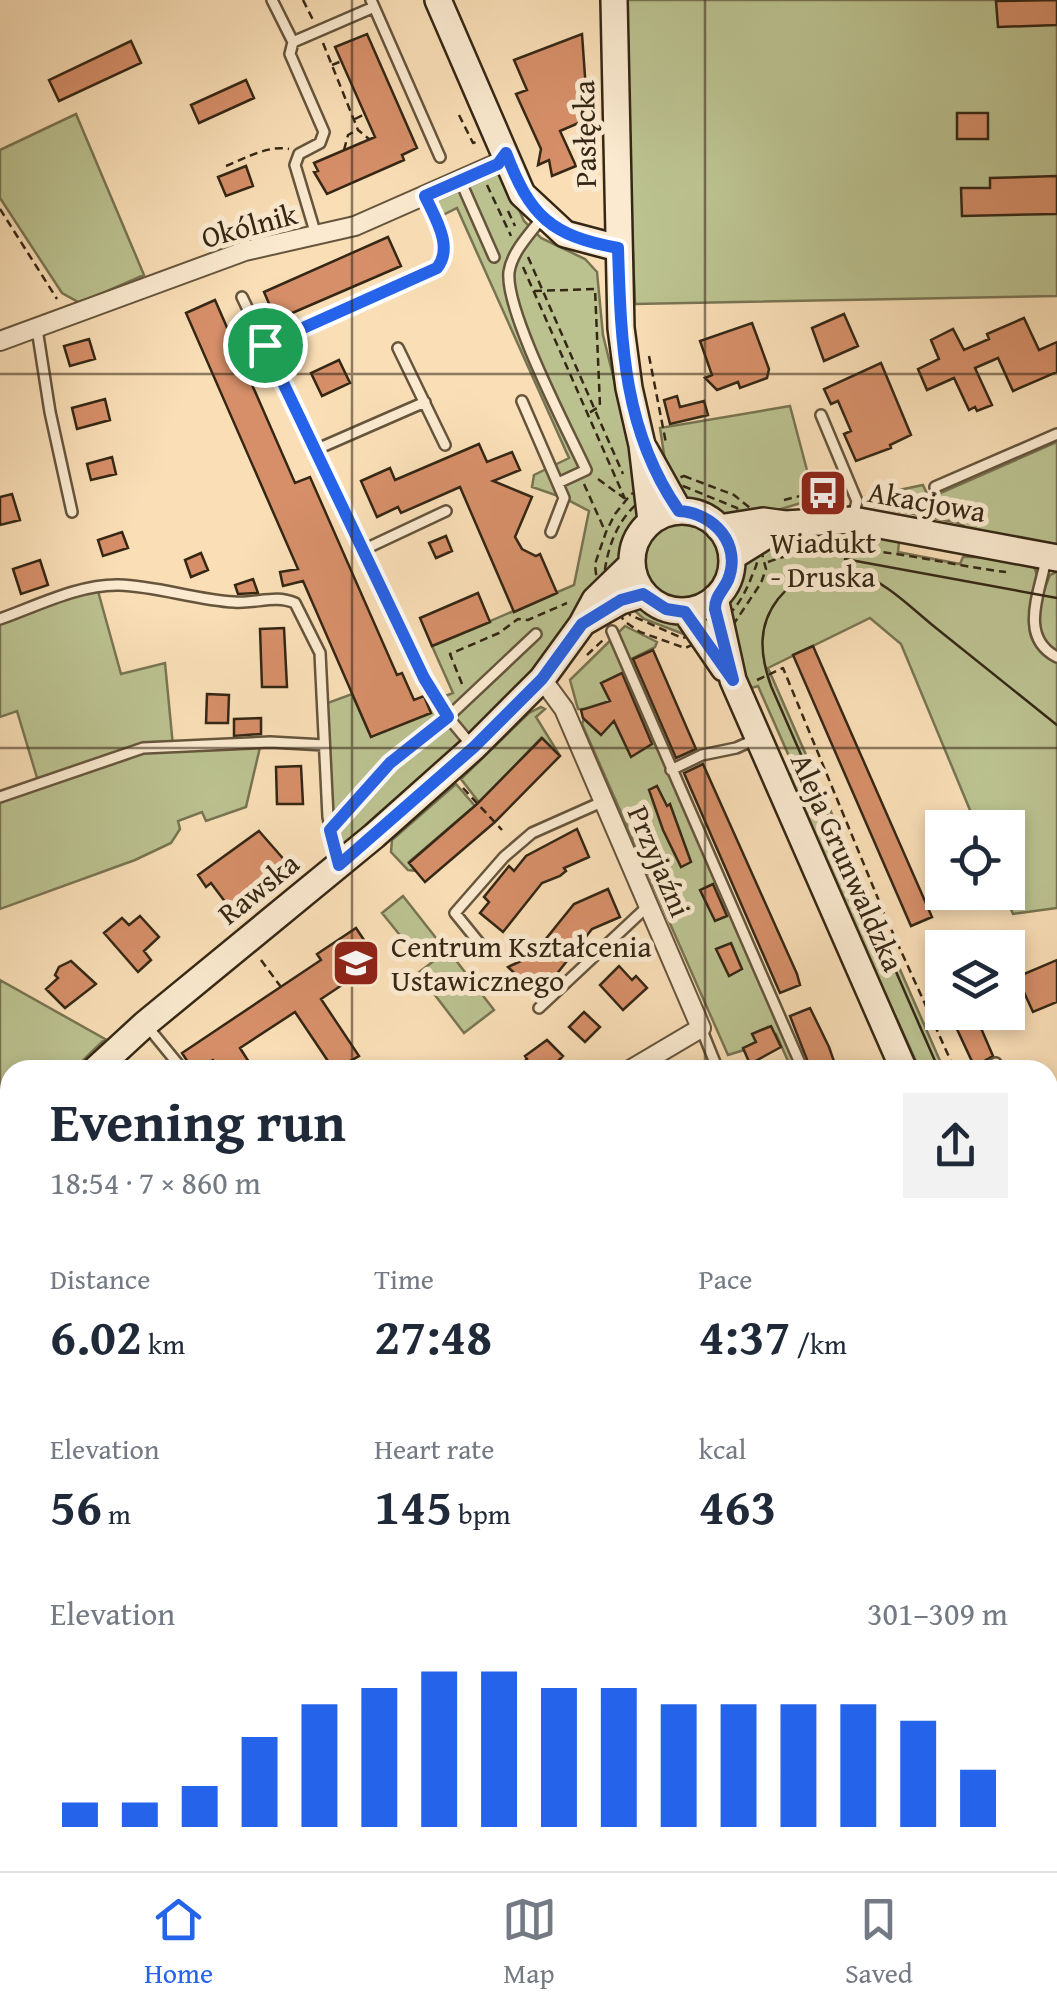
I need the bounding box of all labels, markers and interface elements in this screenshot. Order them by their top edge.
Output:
street label: Pasłęcka [561,80,607,188]
street label: Okólnik [196,191,303,259]
pin [223,303,308,388]
icon: arrive [238,318,293,373]
bus stop icon: Wiadukt - Druska [797,467,849,519]
street label: Akacjowa [865,469,989,533]
place label: Wiadukt - Druska [770,520,876,598]
street label: Aleja Grunwaldzka [780,746,916,978]
street label: Przyjaźni [617,798,703,924]
map controls [925,810,1025,1030]
button: locate [925,810,1025,910]
street label: Rawska [208,841,308,935]
place label: Centrum Kształcenia Ustawicznego [391,924,652,1002]
button: layers [925,930,1025,1030]
school or university icon: Centrum Kształcenia Ustawicznego [330,937,382,989]
text: Evening run [50,1081,346,1161]
button: share [903,1093,1008,1198]
text: 18:54 · 7 × 860 m [50,1159,261,1206]
text: Distance [50,1258,150,1299]
text: Time [374,1258,434,1299]
text: Pace [699,1258,753,1299]
text: 6.02 [50,1299,142,1372]
text: 27:48 [374,1299,492,1372]
text: 4:37 [699,1299,791,1372]
text: km [142,1323,185,1364]
text: /km [791,1323,847,1364]
text: Elevation [50,1428,160,1469]
text: Heart rate [374,1428,494,1469]
text: kcal [699,1428,746,1469]
text: 56 [50,1469,102,1542]
text: 145 [374,1469,452,1542]
text: 463 [699,1469,776,1542]
text: m [102,1493,131,1534]
text: bpm [452,1493,511,1534]
text: Elevation [50,1590,175,1637]
text: 301–309 m [867,1590,1008,1637]
tab: Home [144,1892,213,1993]
tab: Map [502,1892,557,1993]
tab: Saved [845,1892,913,1993]

